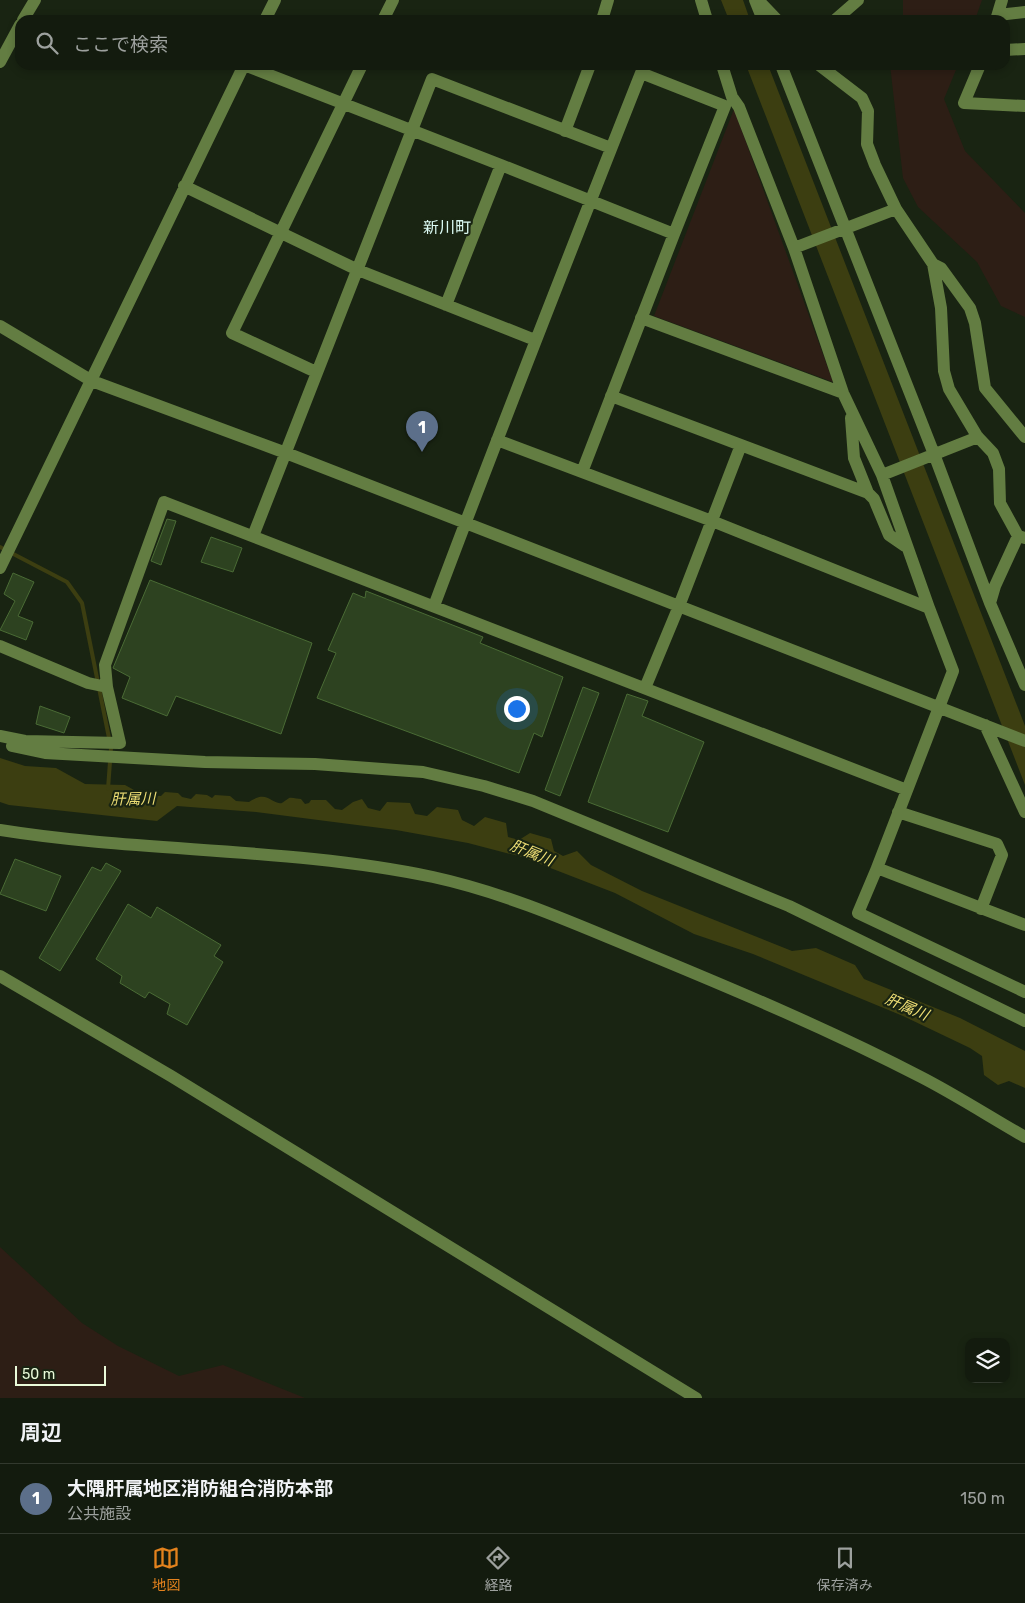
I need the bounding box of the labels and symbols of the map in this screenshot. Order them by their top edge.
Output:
district label: 新川町 [423,218,471,237]
pin: 1 [406,411,438,452]
your location [504,696,530,722]
water label: 肝属川 [110,790,158,808]
water label: 肝属川 [508,836,558,871]
water label: 肝属川 [883,990,933,1025]
scale bar [15,1363,106,1386]

